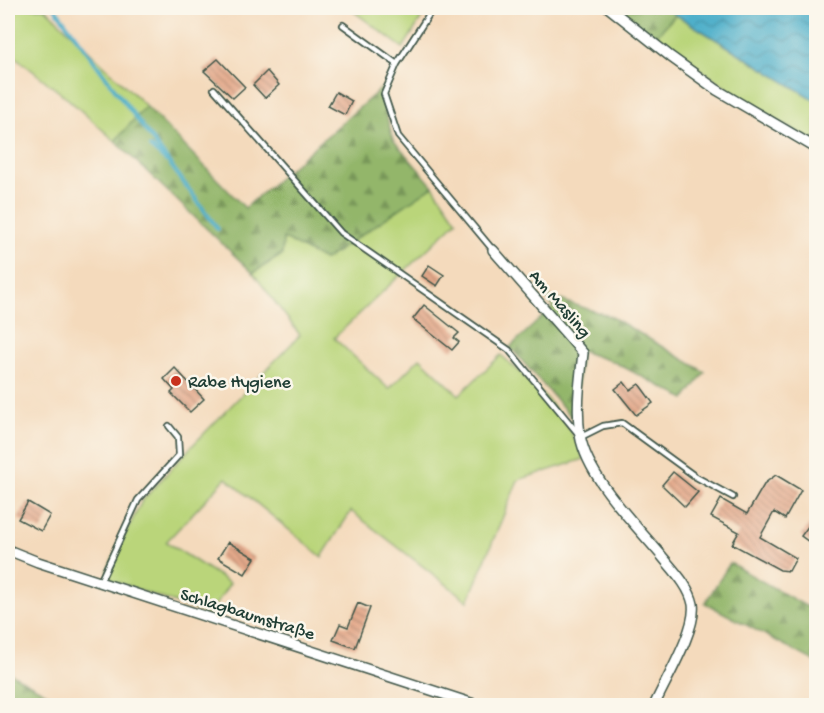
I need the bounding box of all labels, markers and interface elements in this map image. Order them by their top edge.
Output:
street label: Am Masling [524,266,594,343]
place label: Rabe Hygiene [188,373,292,394]
marker: Rabe Hygiene [169,374,183,388]
street label: Schlagbaumstraße [177,585,318,646]

